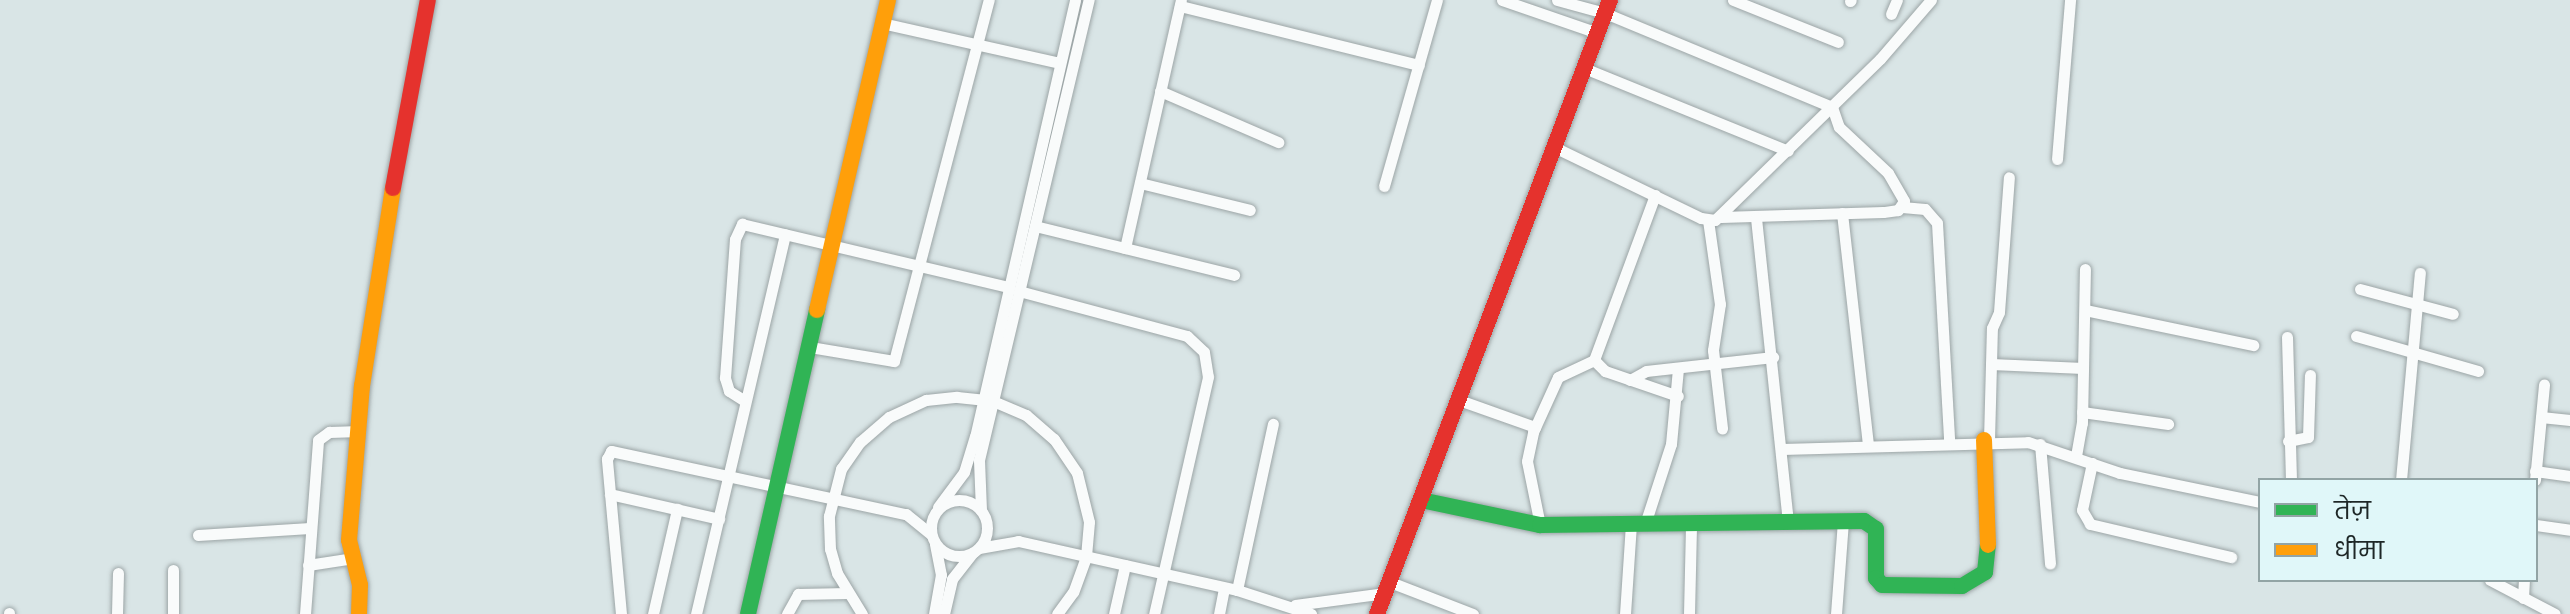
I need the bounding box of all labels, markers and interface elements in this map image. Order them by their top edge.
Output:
legend [2258,478,2538,582]
text: तेज़ [2334,494,2371,527]
text: धीमा [2334,534,2384,567]

